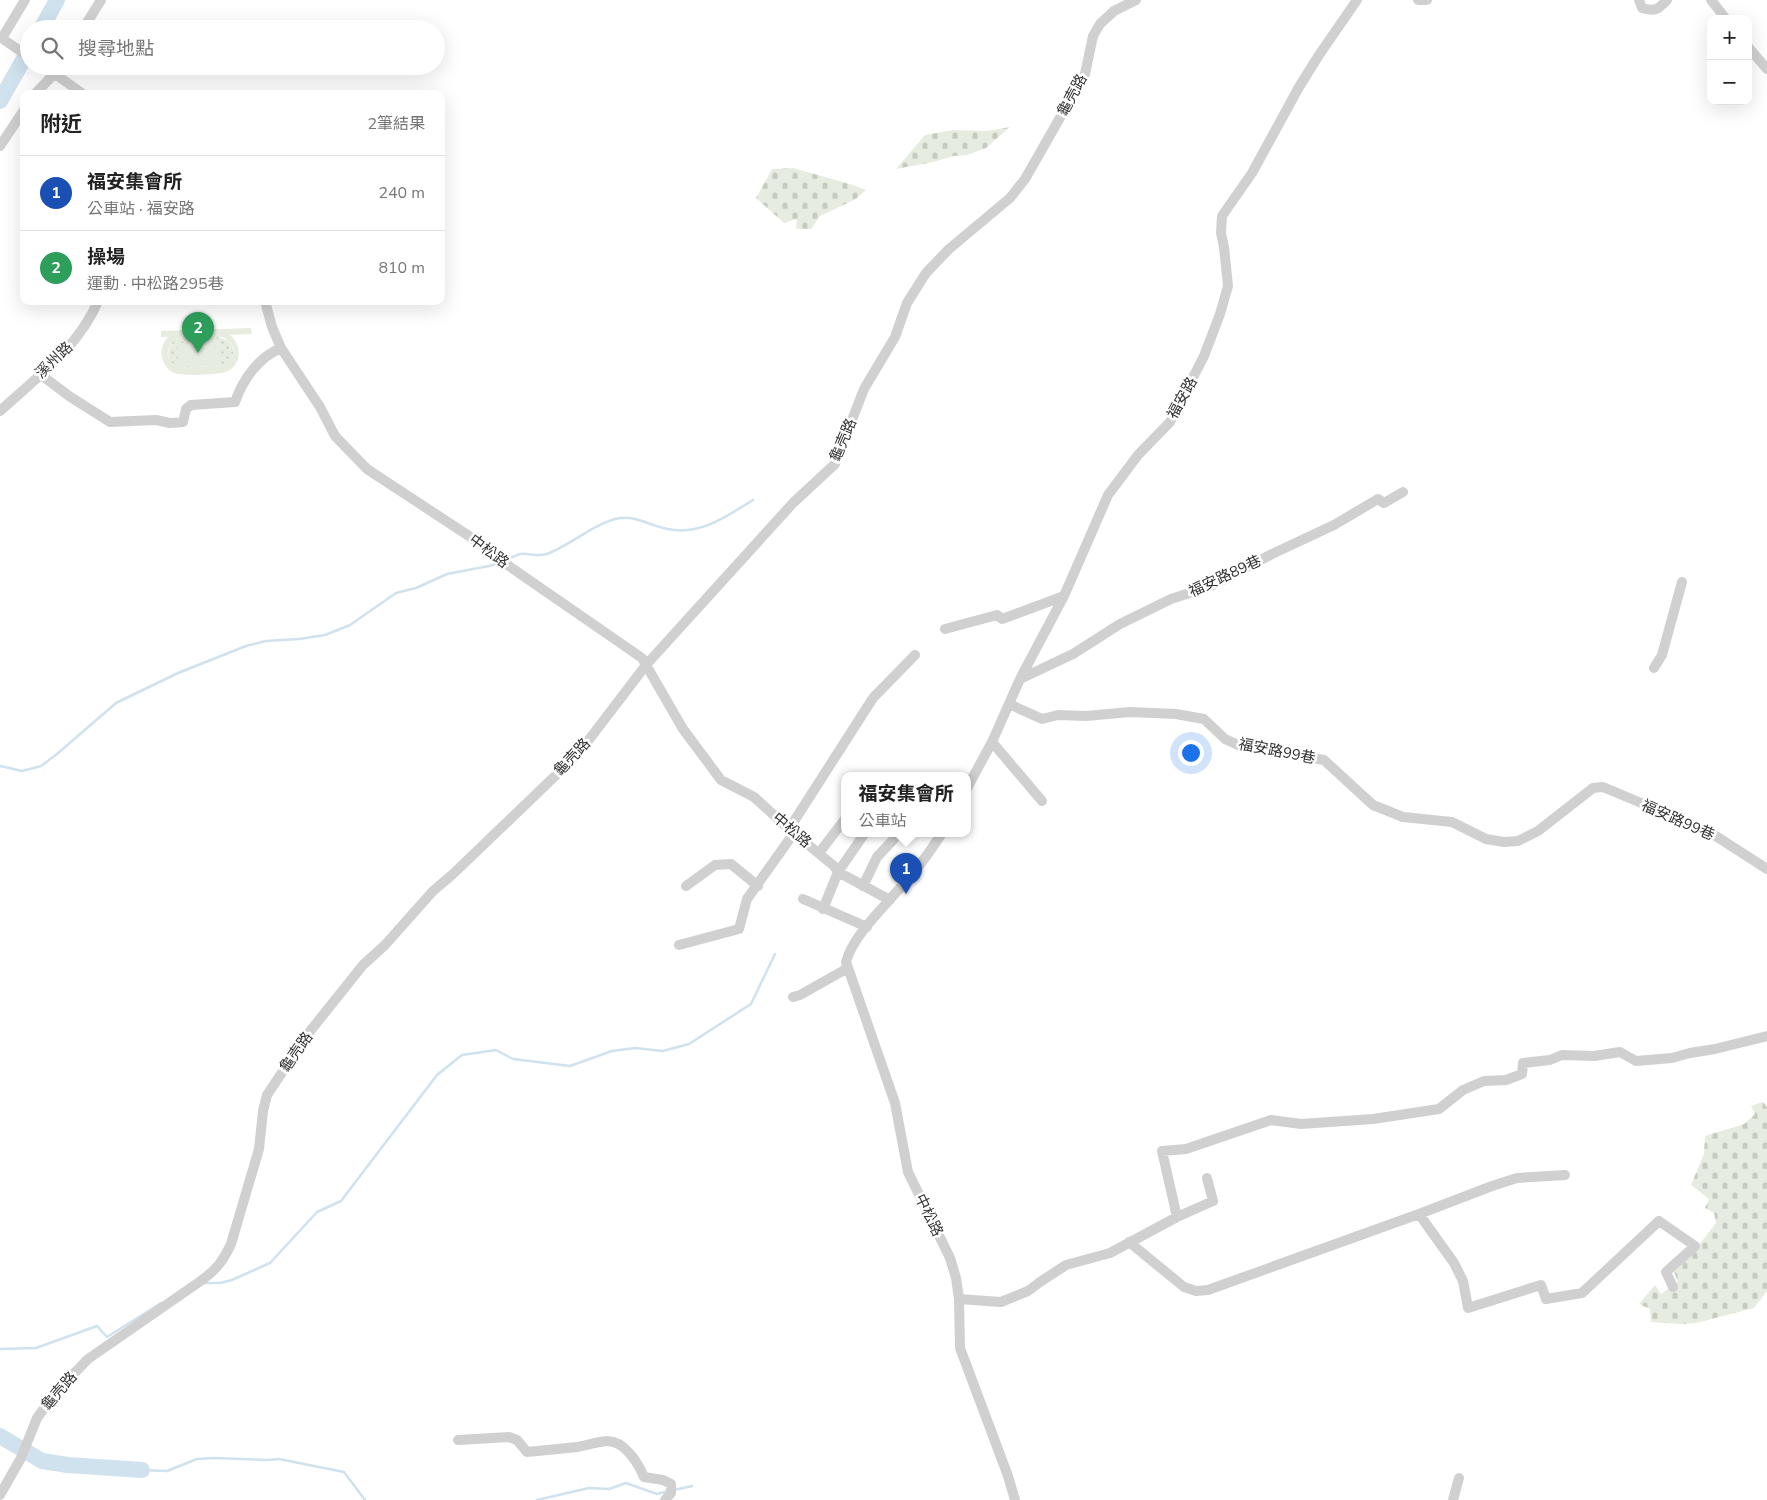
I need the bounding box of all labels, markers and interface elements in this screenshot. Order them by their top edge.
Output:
map controls [1707,15,1752,105]
button: + [1707,15,1752,60]
search box [20,20,445,75]
icon: search [38,34,66,62]
text: 搜尋地點 [78,36,154,62]
button: − [1707,60,1752,105]
street label: 龜壳路 [1053,70,1091,120]
text: 附近 [40,110,82,138]
text: 2筆結果 [367,113,425,135]
text: 福安集會所 [87,169,182,195]
text: 1 [51,182,61,204]
text: 240 m [378,182,425,204]
text: 公車站 · 福安路 [87,198,195,220]
text: 操場 [87,244,125,270]
text: 2 [51,257,61,279]
text: 810 m [378,257,425,279]
text: 運動 · 中松路295巷 [87,273,224,295]
pin: 2 [182,312,214,353]
street label: 溪州路 [31,337,77,383]
street label: 福安路 [1162,373,1202,423]
street label: 龜壳路 [825,415,861,465]
street label: 中松路 [465,529,513,573]
street label: 福安路89巷 [1185,550,1265,602]
street label: 龜壳路 [549,734,595,780]
street label: 福安路99巷 [1237,734,1317,768]
your location [1178,740,1204,766]
popup [841,772,971,837]
text: 福安集會所 [858,781,954,807]
street label: 福安路99巷 [1638,795,1718,845]
street label: 中松路 [768,808,816,852]
text: 公車站 [858,810,907,832]
pin: 1 [890,853,922,894]
street label: 龜壳路 [275,1028,317,1076]
street label: 中松路 [910,1190,948,1240]
street label: 龜壳路 [37,1367,81,1415]

